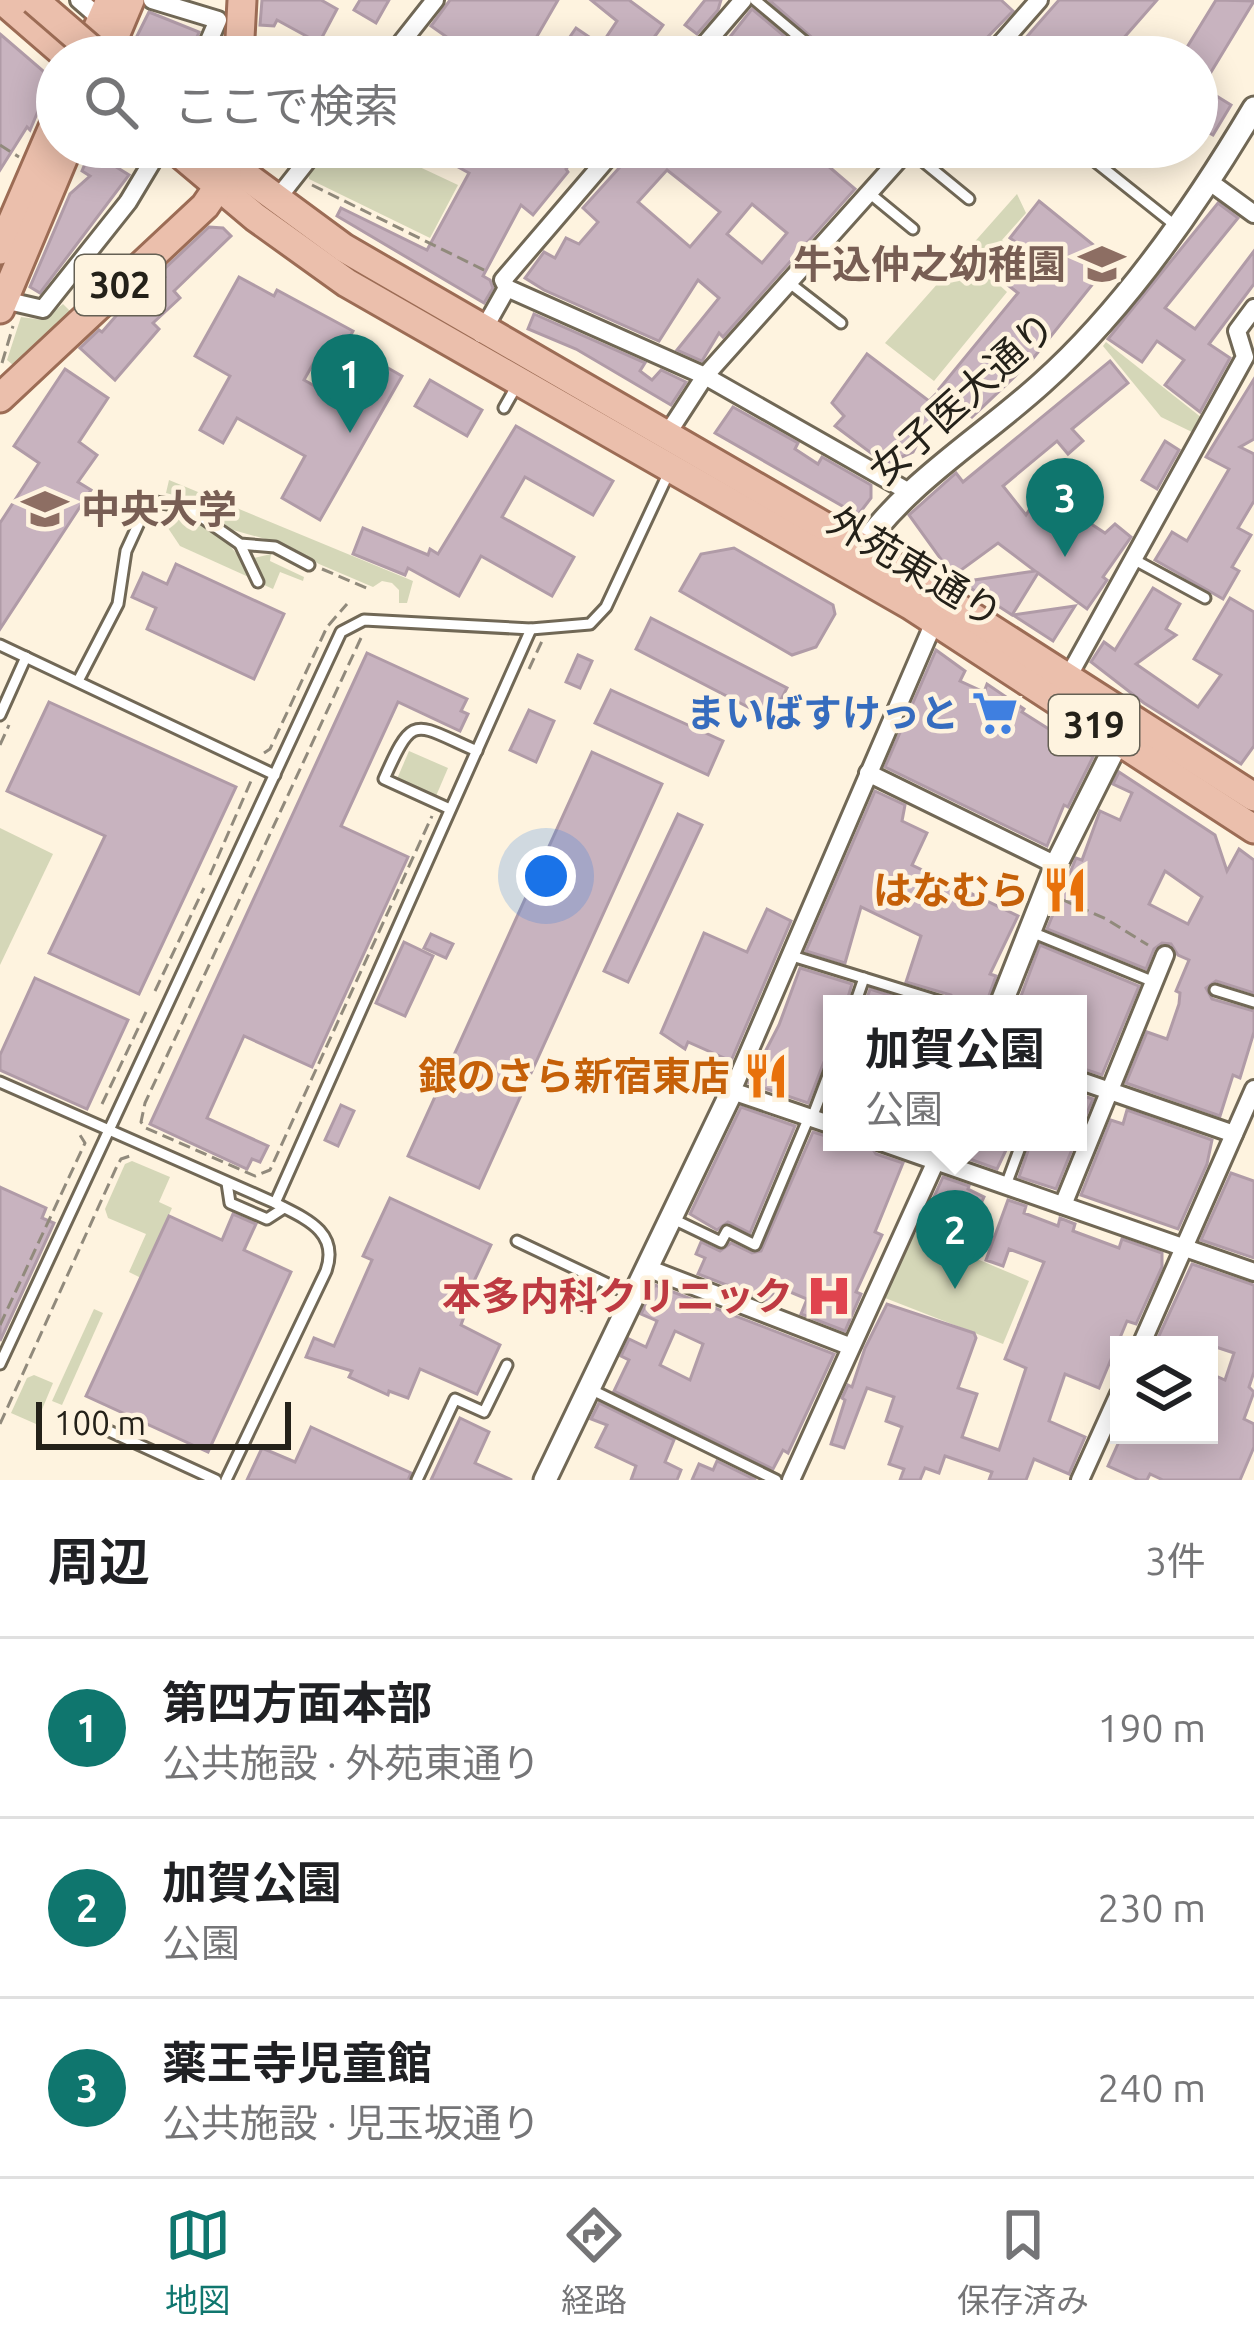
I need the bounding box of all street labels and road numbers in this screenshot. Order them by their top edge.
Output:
road number: 302 [75,255,165,315]
street label: 女子医大通り [860,303,1063,492]
street label: 外苑東通り [821,498,1010,635]
road number: 319 [1049,695,1139,755]

